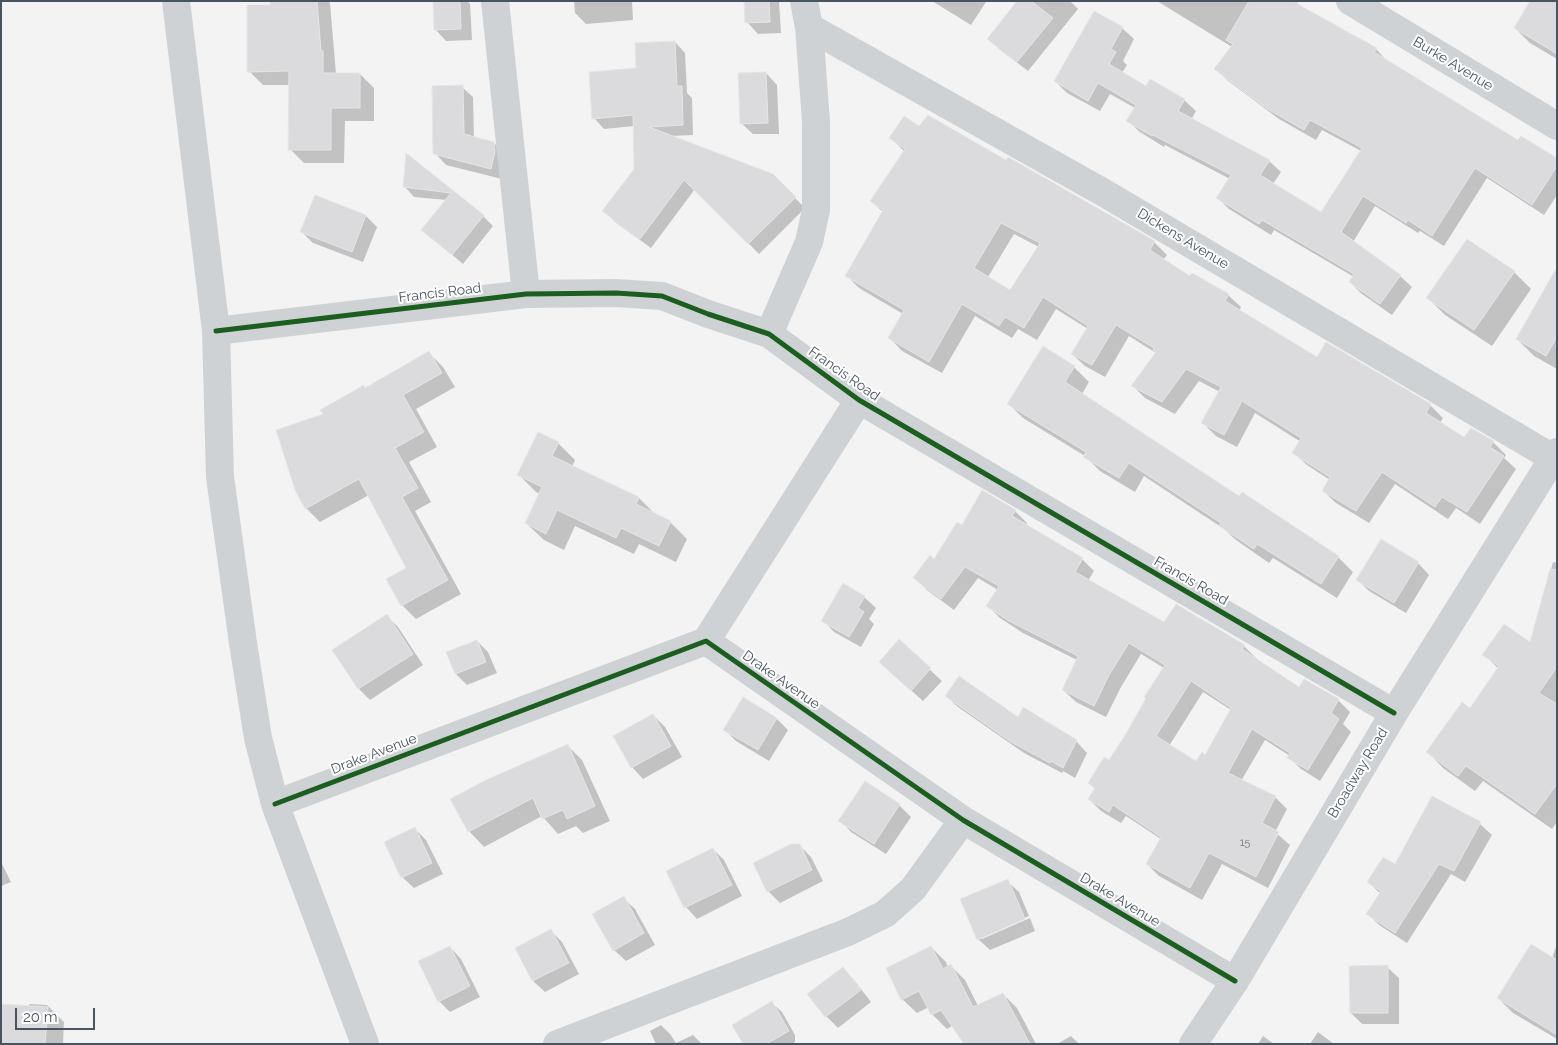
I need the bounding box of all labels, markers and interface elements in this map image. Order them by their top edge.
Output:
street label: Burke Avenue [1410,33,1496,95]
street label: Dickens Avenue [1134,205,1232,273]
street label: Francis Road [398,280,482,306]
street label: Francis Road [805,343,883,405]
street label: Francis Road [1151,553,1231,609]
street label: Drake Avenue [739,647,823,713]
street label: Broadway Road [1325,725,1391,821]
street label: Drake Avenue [329,730,419,778]
house number: 15 [1240,836,1250,850]
street label: Drake Avenue [1077,869,1163,931]
scale bar [18,998,98,1030]
text: 20 m [23,1008,58,1026]

